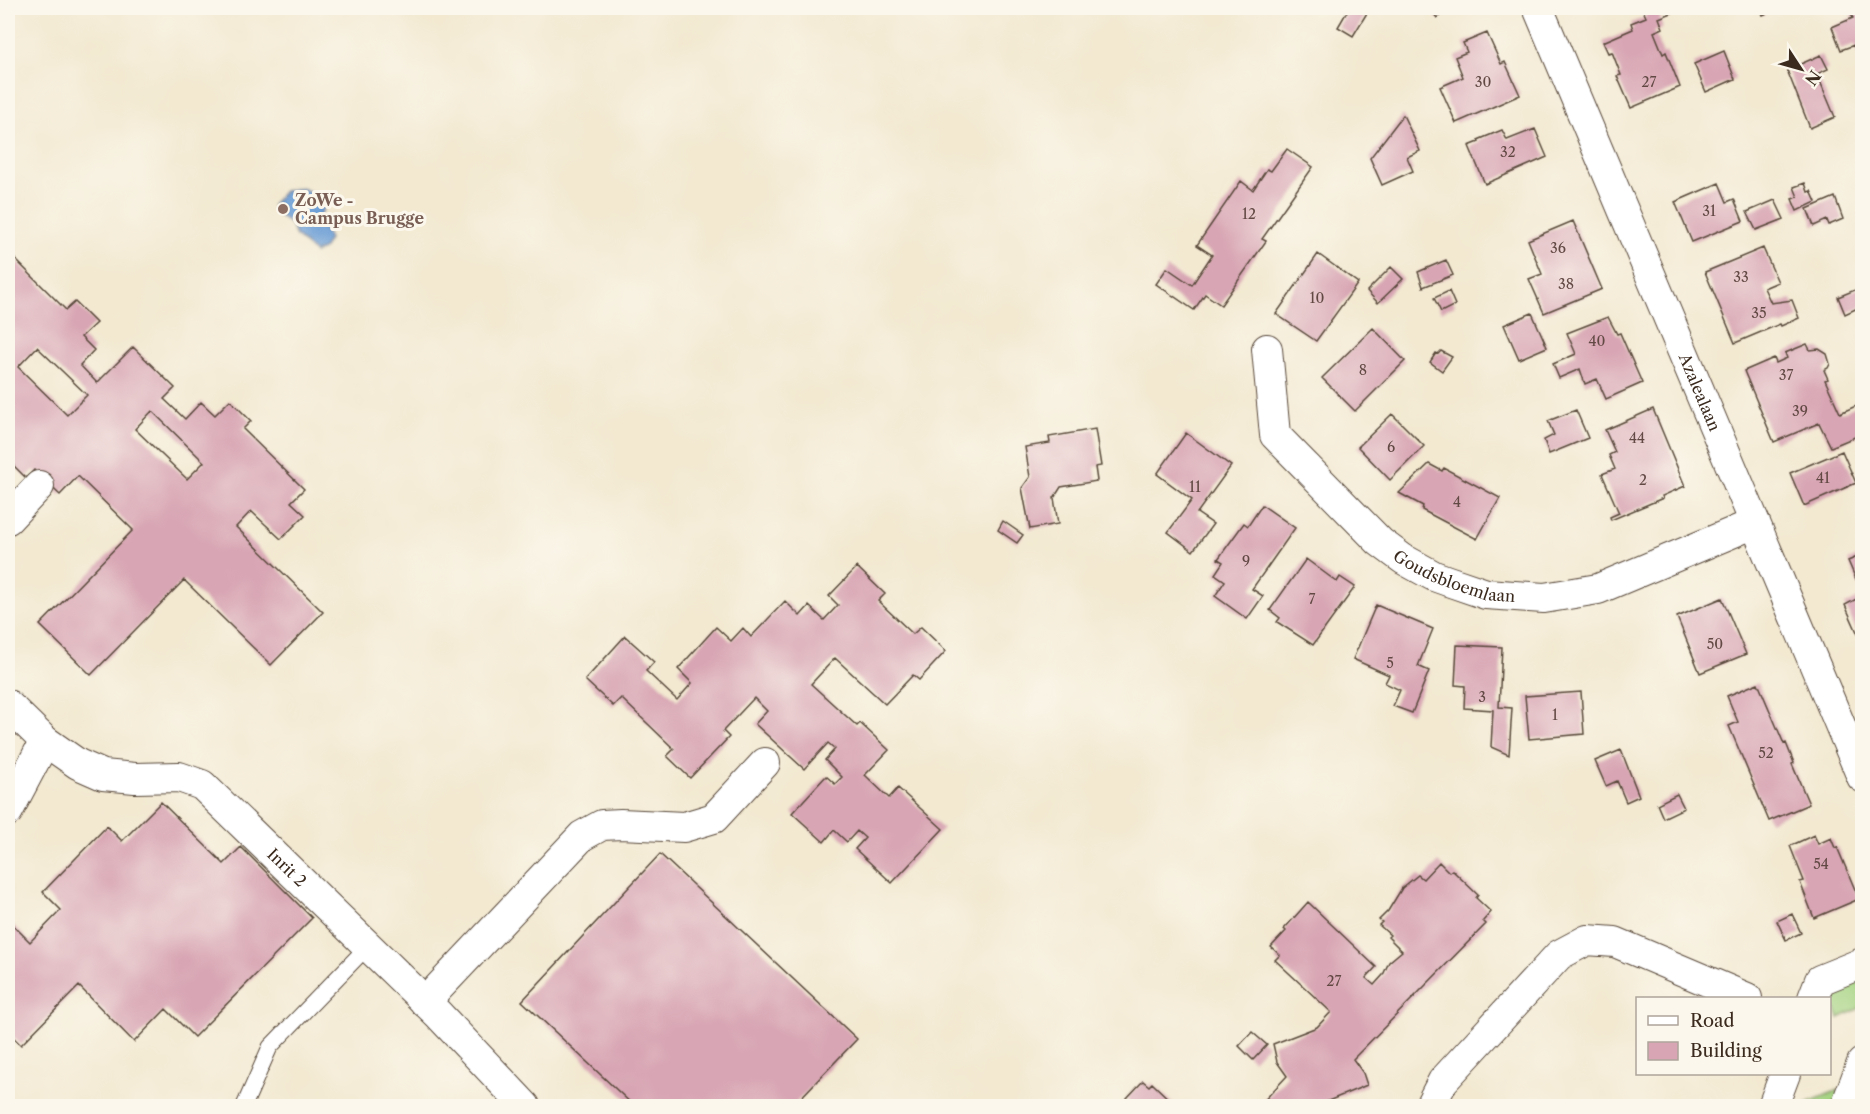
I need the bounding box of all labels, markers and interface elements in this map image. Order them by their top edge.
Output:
north arrow [1771,39,1831,99]
text: N [1801,66,1825,89]
house number: 30 [1475,73,1491,91]
house number: 27 [1642,73,1657,91]
house number: 32 [1500,143,1516,161]
place label: ZoWe - Campus Brugge [295,190,424,228]
marker: ZoWe - Campus Brugge [276,202,290,216]
house number: 31 [1702,202,1716,220]
house number: 12 [1242,205,1256,223]
house number: 36 [1550,239,1566,257]
house number: 33 [1733,268,1749,286]
house number: 38 [1558,275,1574,293]
house number: 10 [1310,289,1324,307]
house number: 35 [1751,304,1767,322]
house number: 40 [1589,332,1606,350]
street label: Azalealaan [1674,349,1725,434]
house number: 8 [1359,361,1367,379]
house number: 37 [1779,366,1793,384]
house number: 39 [1792,402,1808,420]
house number: 44 [1629,429,1645,447]
house number: 6 [1387,438,1395,456]
house number: 41 [1816,469,1830,487]
house number: 2 [1639,471,1647,489]
house number: 11 [1189,478,1201,496]
house number: 4 [1453,493,1461,511]
street label: Goudsbloemlaan [1389,545,1516,606]
house number: 9 [1242,552,1250,570]
house number: 7 [1309,590,1316,608]
house number: 50 [1707,635,1723,653]
house number: 5 [1386,654,1394,672]
house number: 3 [1478,688,1486,706]
house number: 1 [1552,706,1558,724]
house number: 52 [1758,744,1774,762]
street label: Inrit 2 [263,844,311,891]
house number: 54 [1813,855,1829,873]
house number: 27 [1327,972,1342,990]
legend [1636,997,1831,1075]
text: Road [1690,1010,1735,1032]
text: Building [1690,1040,1762,1062]

